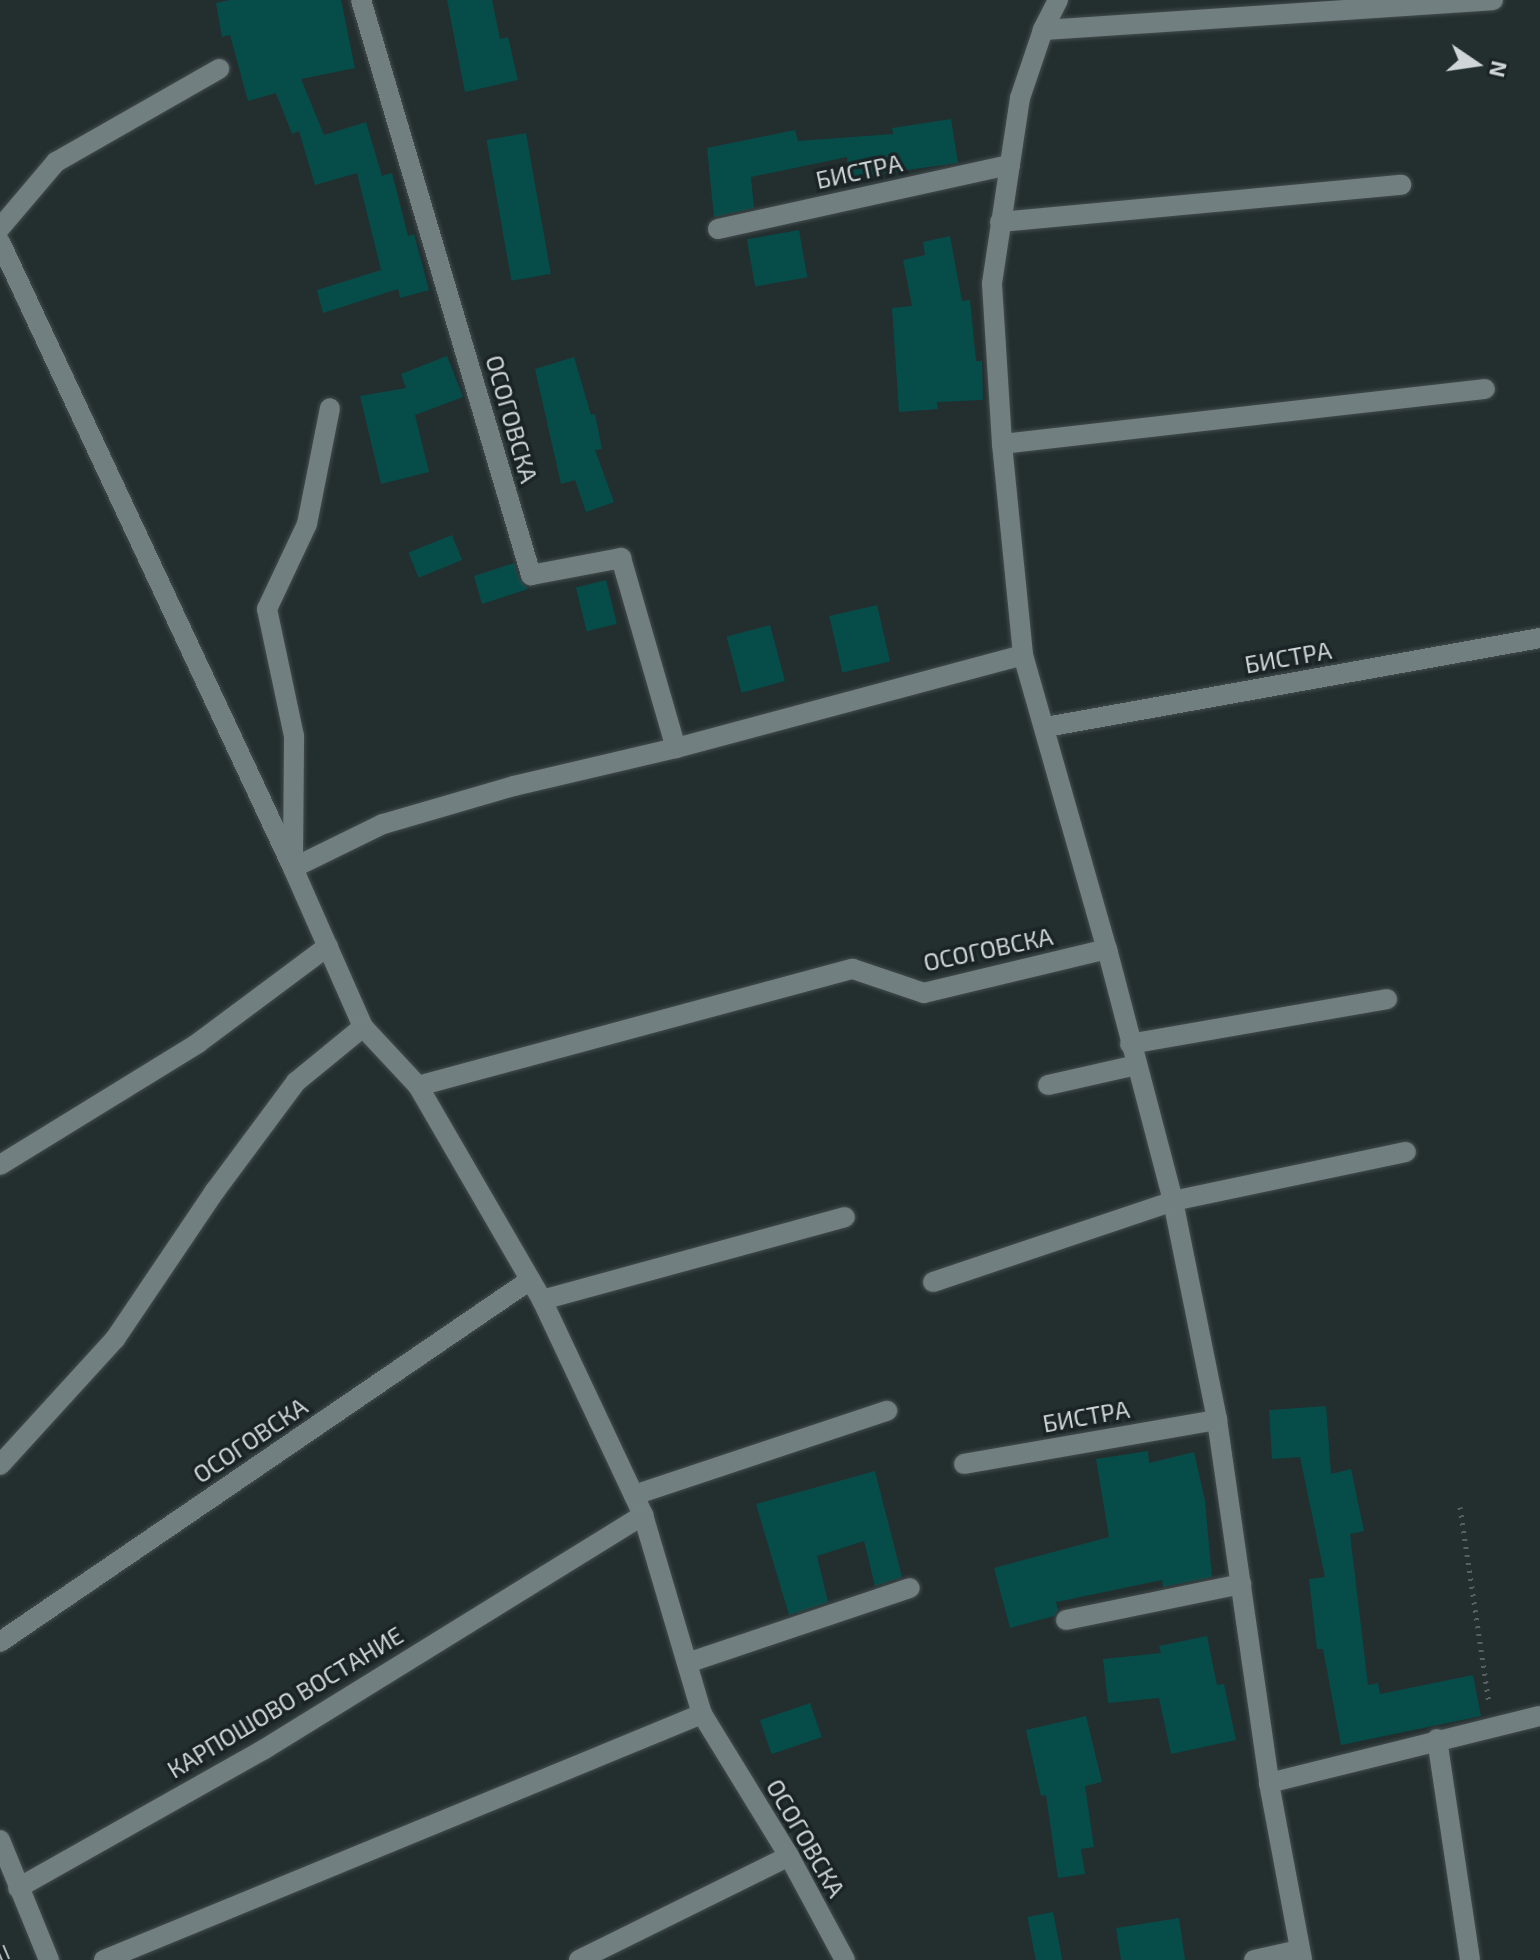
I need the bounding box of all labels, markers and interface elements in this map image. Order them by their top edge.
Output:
north arrow [1436,24,1516,104]
text: N [1485,59,1514,80]
street label: БИСТРА [813,148,905,194]
street label: ОСОГОВСКА [480,352,544,486]
street label: БИСТРА [1242,635,1334,679]
street label: ОСОГОВСКА [921,921,1055,977]
street label: ОСОГОВСКА [187,1391,313,1489]
street label: БИСТРА [1040,1394,1132,1438]
street label: КАРПОШОВО ВОСТАНИЕ [162,1620,408,1784]
street label: ОСОГОВСКА [761,1774,851,1902]

